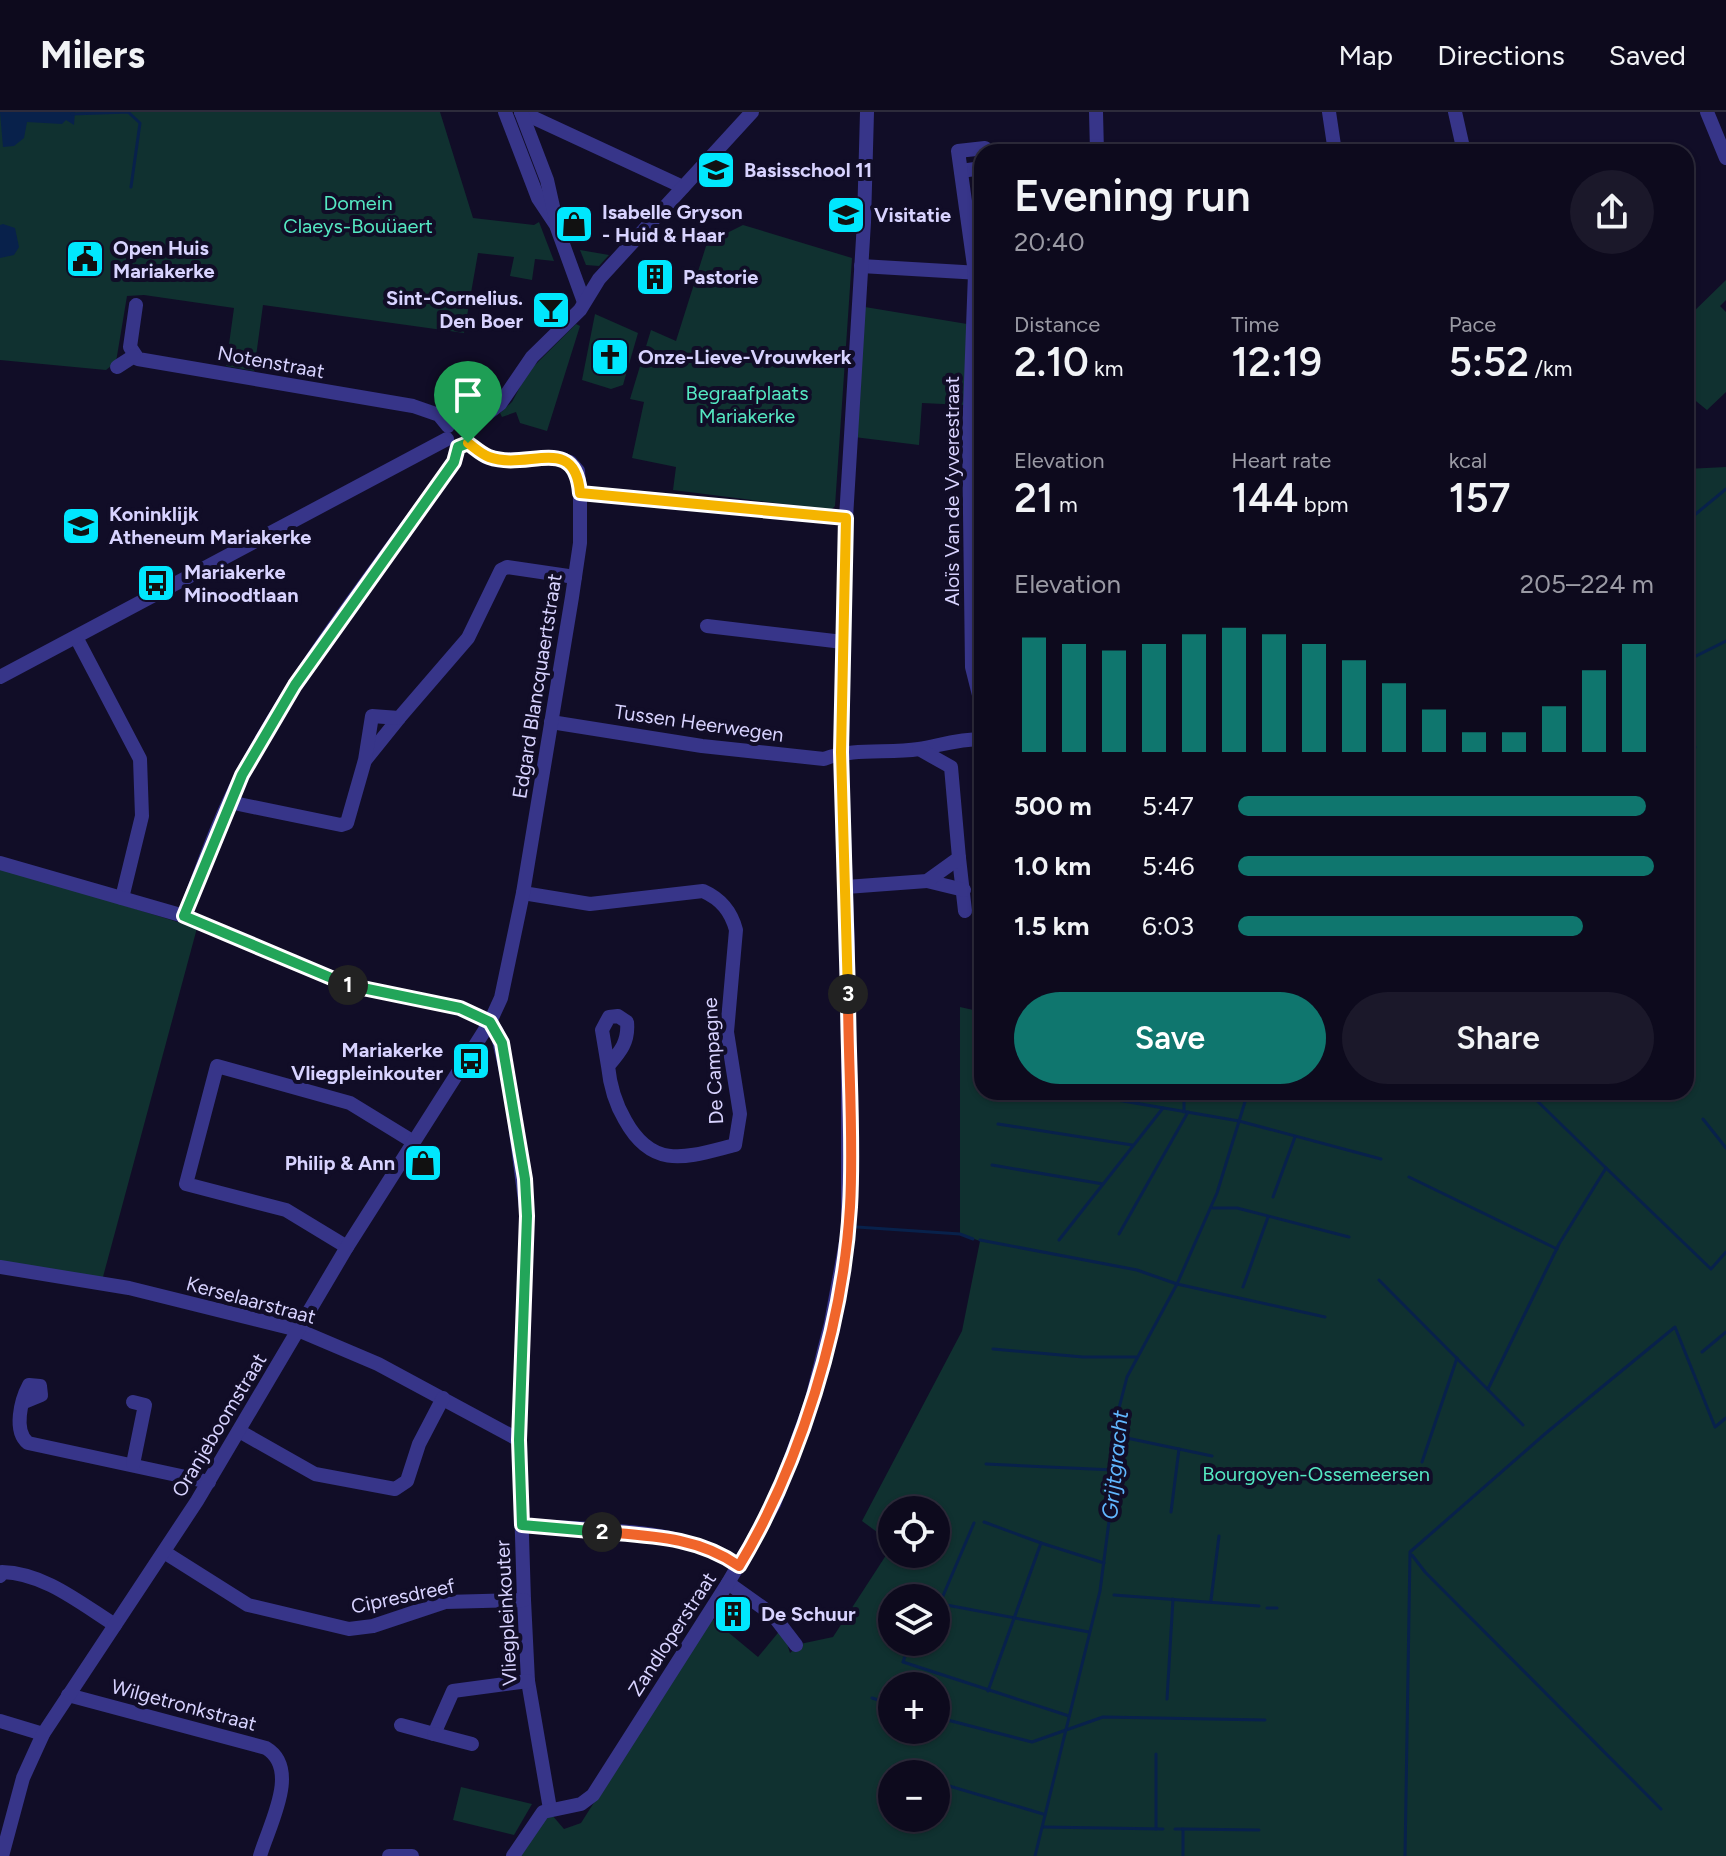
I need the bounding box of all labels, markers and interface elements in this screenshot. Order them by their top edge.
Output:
text: Milers [40,32,145,78]
text: Map [1339,38,1393,72]
text: Directions [1437,38,1565,72]
text: Saved [1609,38,1686,72]
school or university icon: Basisschool 11 [695,149,737,191]
place label: Basisschool 11 [744,158,872,182]
text: Evening run [1014,169,1251,222]
button: share [1570,170,1654,254]
park label: Domein Claeys-Bouüaert [283,191,433,238]
school or university icon: Visitatie [825,194,867,236]
place label: Isabelle Gryson - Huid & Haar [602,200,743,247]
shop icon: Isabelle Gryson - Huid & Haar [553,203,595,245]
place label: Visitatie [874,203,951,227]
text: 20:40 [1014,226,1085,258]
place label: Open Huis Mariakerke [113,236,215,283]
public building icon: Open Huis Mariakerke [64,238,106,280]
building icon: Pastorie [634,256,676,298]
place label: Pastorie [683,265,758,289]
place label: Sint-Cornelius. Den Boer [386,286,523,333]
bar icon: Sint-Cornelius. Den Boer [530,289,572,331]
text: Distance [1014,311,1100,338]
text: Time [1231,311,1279,338]
text: Pace [1449,311,1496,338]
church icon: Onze-Lieve-Vrouwkerk [589,336,631,378]
text: 2.10 [1014,338,1089,386]
text: 12:19 [1231,338,1322,386]
text: 5:52 [1449,338,1529,386]
street label: Notenstraat [216,341,326,383]
place label: Onze-Lieve-Vrouwkerk [638,345,852,369]
text: km [1089,355,1124,382]
text: /km [1529,355,1572,382]
pin [434,361,502,443]
icon: arrive [446,373,490,417]
street label: Aloïs Van de Vyverestraat [940,376,964,606]
park label: Begraafplaats Mariakerke [686,381,808,428]
text: Elevation [1014,447,1104,474]
text: Heart rate [1231,447,1331,474]
text: kcal [1449,447,1487,474]
text: 21 [1014,474,1054,522]
text: 144 [1231,474,1298,522]
text: 157 [1449,474,1510,522]
text: m [1054,491,1078,518]
text: bpm [1298,491,1348,518]
place label: Koninklijk Atheneum Mariakerke [109,502,311,549]
school or university icon: Koninklijk Atheneum Mariakerke [60,505,102,547]
place label: Mariakerke Minoodtlaan [184,560,299,607]
bus stop icon: Mariakerke Minoodtlaan [135,562,177,604]
text: Elevation [1014,568,1121,600]
text: 205–224 m [1520,568,1654,600]
street label: Edgard Blancquaertstraat [507,572,567,800]
street label: Tussen Heerwegen [613,699,785,747]
text: 500 m [1014,790,1092,822]
text: 5:47 [1142,790,1194,822]
text: 1.0 km [1014,850,1091,882]
text: 5:46 [1142,850,1194,882]
text: 1.5 km [1014,910,1089,942]
text: 6:03 [1142,910,1194,942]
pin: 1 [328,965,368,1005]
text: 1 [343,971,353,998]
pin: 3 [828,974,868,1014]
text: 3 [842,980,854,1007]
button: Save [1014,992,1326,1084]
button: Share [1342,992,1654,1084]
street label: De Campagne [698,997,728,1125]
place label: Mariakerke Vliegpleinkouter [291,1038,443,1085]
bus stop icon: Mariakerke Vliegpleinkouter [450,1040,492,1082]
shop icon: Philip & Ann [402,1142,444,1184]
place label: Philip & Ann [285,1151,395,1175]
street label: Kerselaarstraat [184,1271,318,1329]
street label: Oranjeboomstraat [167,1349,271,1501]
water label: Grijtgracht [1096,1409,1134,1521]
park label: Bourgoyen-Ossemeersen [1202,1462,1430,1486]
map controls [878,1496,950,1832]
button: locate [878,1496,950,1568]
pin: 2 [582,1512,622,1552]
text: 2 [596,1518,608,1545]
street label: Vliegpleinkouter [490,1539,522,1686]
street label: Zandloperstraat [623,1567,721,1701]
street label: Cipresdreef [349,1573,458,1619]
button: layers [878,1584,950,1656]
building icon: De Schuur [712,1593,754,1635]
place label: De Schuur [761,1602,856,1626]
button: + [878,1672,950,1744]
street label: Wilgetronkstraat [109,1674,259,1736]
button: − [878,1760,950,1832]

